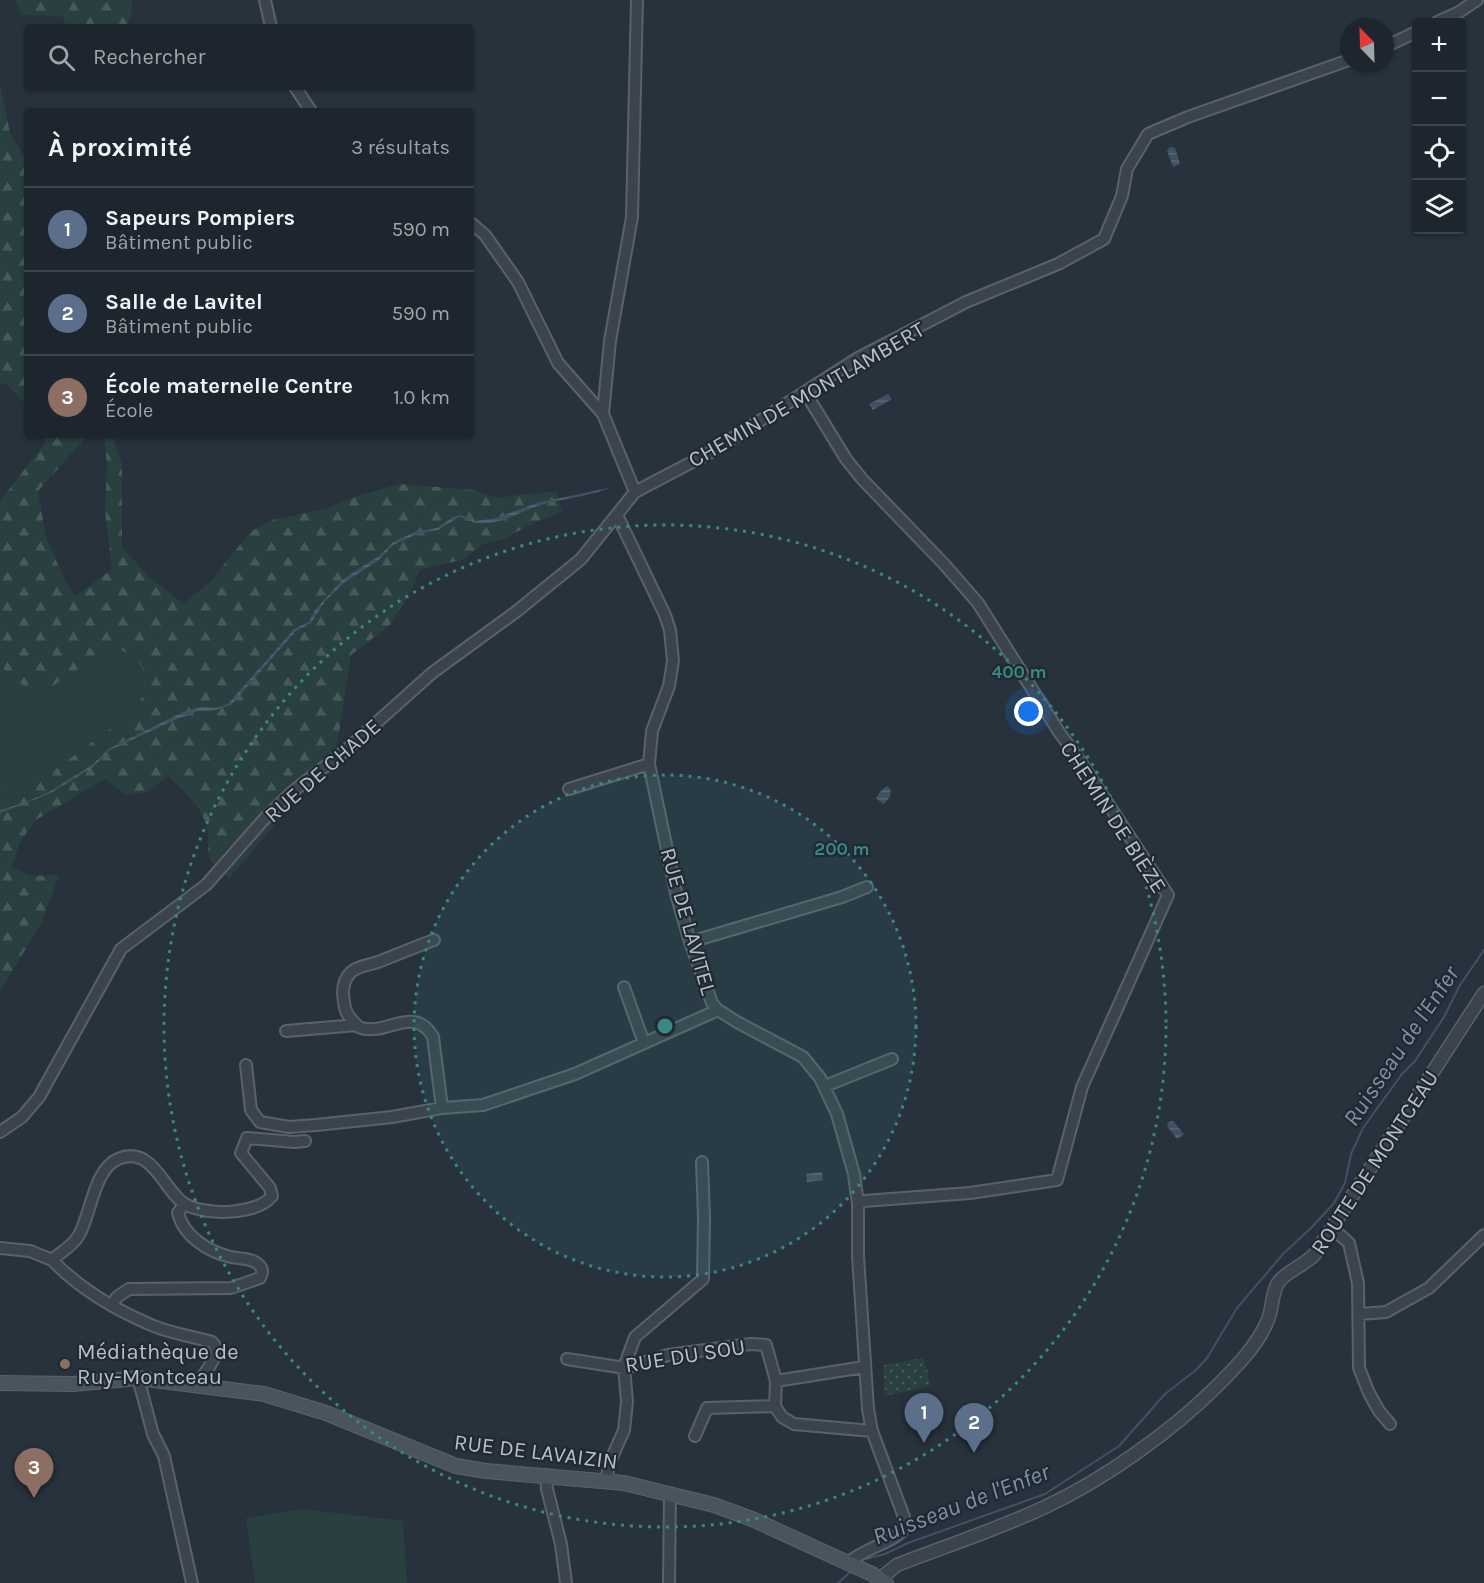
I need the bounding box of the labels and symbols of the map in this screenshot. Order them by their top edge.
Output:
north arrow [1340,18,1394,72]
street label: CHEMIN DE MONTLAMBERT [684,316,929,473]
text: 400 m [991,661,1047,683]
your location [1014,697,1043,726]
street label: RUE DE CHADE [259,713,386,828]
street label: CHEMIN DE BIÈZE [1055,736,1173,898]
text: 200 m [814,838,870,860]
street label: RUE DE LAVITEL [655,845,722,999]
water label: Ruisseau de l'Enfer [1337,960,1465,1131]
centre of rings [655,1016,675,1036]
street label: ROUTE DE MONTCEAU [1306,1066,1444,1260]
street label: RUE DU SOU [623,1334,747,1378]
place label: Médiathèque de Ruy-Montceau [77,1339,239,1390]
marker: Médiathèque de Ruy-Montceau [58,1357,72,1371]
pin: 1 [904,1394,944,1443]
pin: 2 [954,1404,994,1453]
street label: RUE DE LAVAIZIN [453,1429,619,1475]
pin: 3 [15,1448,54,1498]
water label: Ruisseau de l'Enfer [869,1457,1054,1551]

